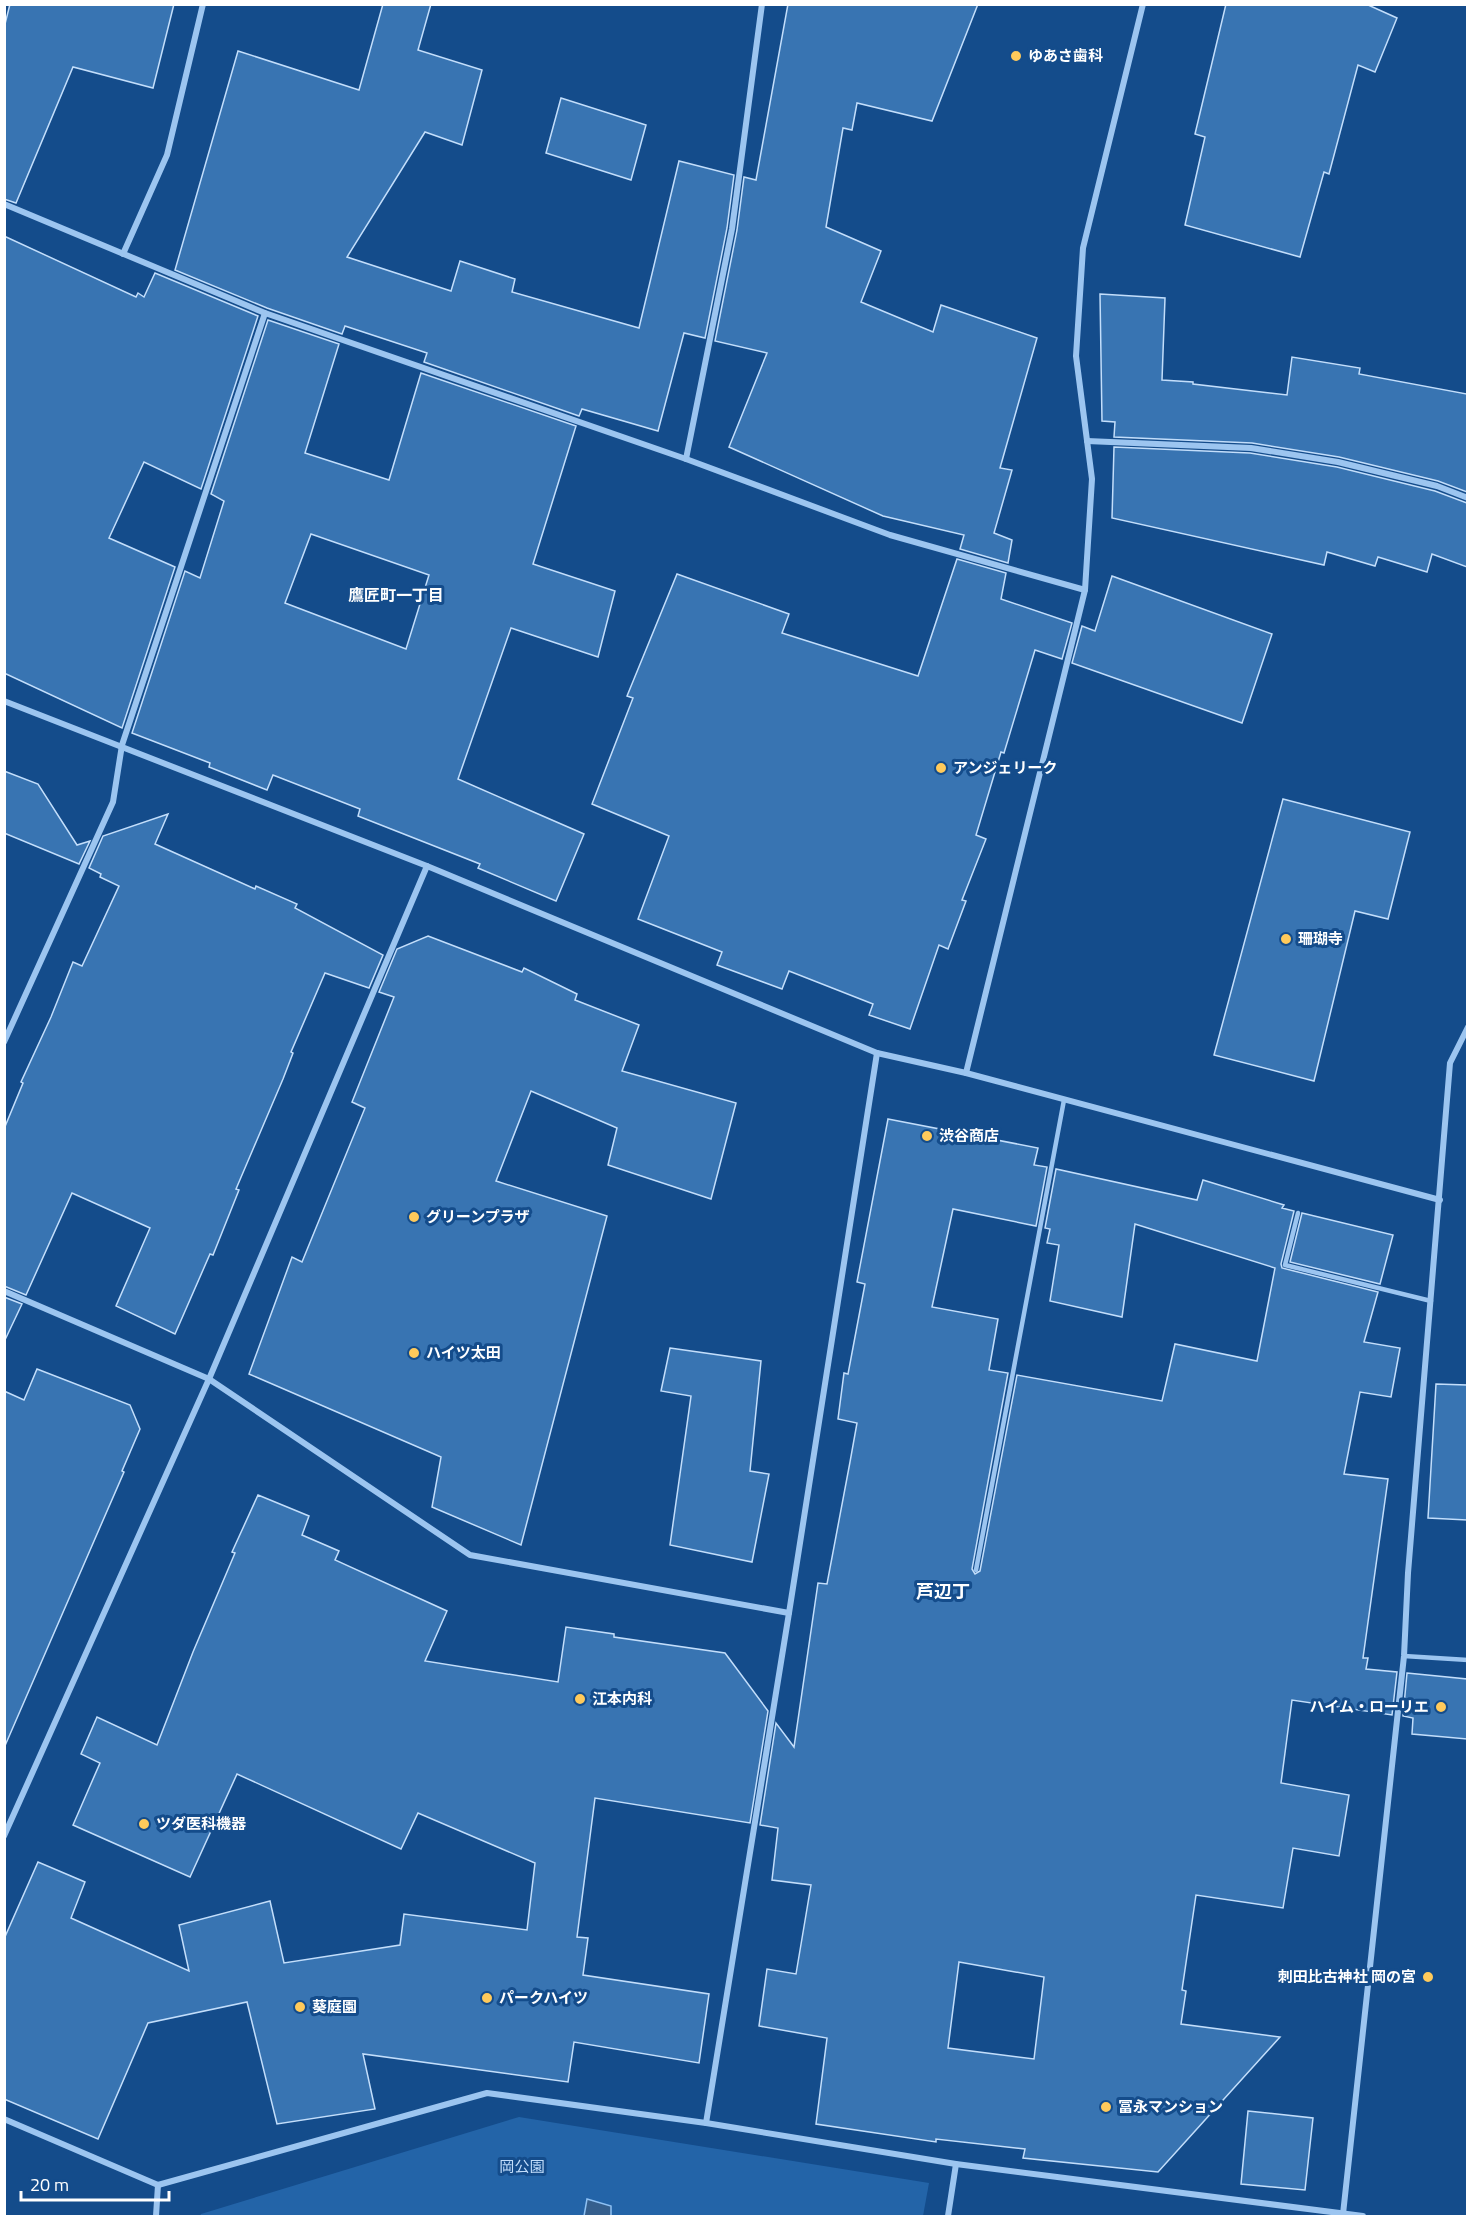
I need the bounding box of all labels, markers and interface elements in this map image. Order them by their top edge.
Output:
place label: ゆあさ歯科 [1028,44,1103,67]
marker: ゆあさ歯科 [1009,49,1023,63]
district label: 鷹匠町一丁目 [348,583,444,607]
place label: アンジェリーク [953,756,1057,779]
marker: アンジェリーク [934,761,948,775]
place label: 珊瑚寺 [1298,927,1343,950]
marker: 珊瑚寺 [1279,932,1293,946]
place label: 渋谷商店 [939,1124,999,1147]
marker: 渋谷商店 [920,1129,934,1143]
place label: グリーンプラザ [426,1205,530,1228]
marker: グリーンプラザ [407,1210,421,1224]
place label: ハイツ太田 [426,1341,501,1364]
marker: ハイツ太田 [407,1346,421,1360]
district label: 芦辺丁 [916,1578,970,1605]
place label: 江本内科 [592,1687,652,1710]
marker: 江本内科 [573,1692,587,1706]
place label: ハイム・ローリエ [1310,1695,1429,1718]
marker: ハイム・ローリエ [1434,1700,1448,1714]
place label: ツダ医科機器 [156,1812,247,1835]
marker: ツダ医科機器 [137,1817,151,1831]
place label: 刺田比古神社 岡の宮 [1278,1965,1416,1988]
marker: 刺田比古神社 岡の宮 [1421,1970,1435,1984]
place label: パークハイツ [499,1986,588,2009]
marker: パークハイツ [480,1991,494,2005]
place label: 葵庭園 [312,1995,357,2018]
marker: 葵庭園 [293,2000,307,2014]
place label: 冨永マンション [1118,2095,1223,2118]
marker: 冨永マンション [1099,2100,1113,2114]
park label: 岡公園 [499,2155,545,2178]
scale bar [21,2164,170,2202]
text: 20 m [30,2171,69,2198]

